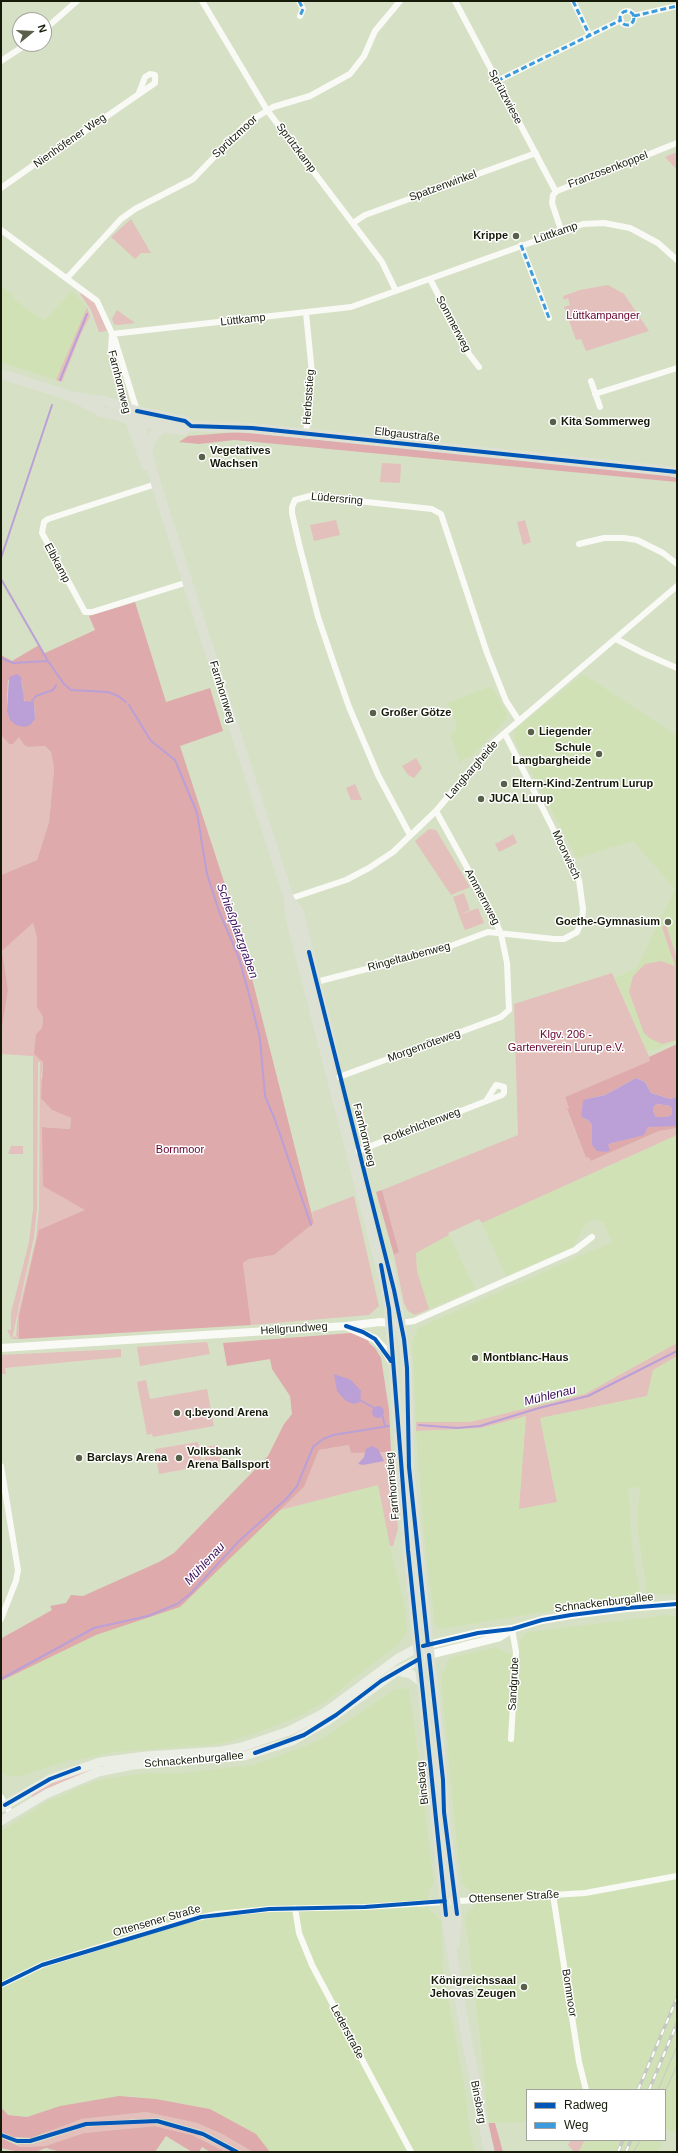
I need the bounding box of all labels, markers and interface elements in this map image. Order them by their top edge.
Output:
north arrow [12,12,52,52]
text: N [36,23,49,34]
street label: Sprützwiese [485,67,525,127]
street label: Nienhöfener Weg [31,111,109,171]
street label: Sprützmoor [210,113,260,161]
street label: Sprützkamp [273,121,319,175]
street label: Franzosenkoppel [566,149,650,191]
street label: Spatzenwinkel [407,168,479,204]
street label: Lüttkamp [532,219,580,247]
place label: Krippe [473,229,508,243]
marker: Krippe [511,231,521,241]
street label: Sommerweg [433,294,473,354]
park label: Lüttkampanger [566,309,640,323]
street label: Lüttkamp [220,311,266,329]
street label: Farnhornweg [105,349,133,415]
street label: Herbststieg [300,369,318,425]
place label: Kita Sommerweg [561,415,650,429]
marker: Kita Sommerweg [548,417,558,427]
street label: Elbgaustraße [374,425,440,445]
place label: Vegetatives Wachsen [210,444,271,470]
marker: Vegetatives Wachsen [197,452,207,462]
street label: Lüdersring [311,490,363,508]
street label: Elbkamp [41,541,73,585]
street label: Farnhornweg [206,659,238,725]
place label: Großer Götze [381,706,451,720]
marker: Großer Götze [368,708,378,718]
place label: Liegender [539,725,592,739]
marker: Liegender [526,727,536,737]
street label: Langbargheide [443,738,501,802]
place label: Schule Langbargheide [512,741,591,767]
marker: Schule Langbargheide [594,749,604,759]
place label: Eltern-Kind-Zentrum Lurup [512,777,653,791]
marker: Eltern-Kind-Zentrum Lurup [499,779,509,789]
place label: JUCA Lurup [489,792,553,806]
marker: JUCA Lurup [476,794,486,804]
street label: Moorwisch [549,828,583,882]
street label: Ammernweg [462,867,502,927]
water label: Schießplatzgraben [213,882,261,980]
place label: Goethe-Gymnasium [555,915,660,929]
marker: Goethe-Gymnasium [663,917,673,927]
street label: Ringeltaubenweg [366,940,452,974]
street label: Morgenröteweg [386,1027,462,1065]
park label: Klgv. 206 - Gartenverein Lurup e.V. [508,1028,624,1054]
street label: Farnhornweg [350,1102,378,1168]
street label: Rotkehlchenweg [382,1105,462,1147]
park label: Bornmoor [156,1143,204,1157]
street label: Hellgrundweg [260,1320,328,1338]
place label: Montblanc-Haus [483,1351,569,1365]
marker: Montblanc-Haus [470,1353,480,1363]
water label: Mühlenau [523,1383,577,1409]
place label: q.beyond Arena [185,1406,268,1420]
marker: q.beyond Arena [172,1408,182,1418]
place label: Volksbank Arena Ballsport [187,1445,269,1471]
place label: Barclays Arena [87,1451,167,1465]
street label: Farnhornstieg [383,1452,403,1520]
marker: Barclays Arena [74,1453,84,1463]
marker: Volksbank Arena Ballsport [174,1453,184,1463]
water label: Mühlenau [182,1540,228,1588]
street label: Schnackenburgallee [554,1590,654,1616]
street label: Sandgrube [506,1657,522,1711]
street label: Schnackenburgallee [144,1749,244,1771]
street label: Binsbarg [414,1761,432,1805]
street label: Ottensener Straße [468,1888,560,1906]
street label: Ottensener Straße [112,1902,202,1940]
street label: Bornmoor [559,1968,579,2018]
place label: Königreichssaal Jehovas Zeugen [430,1974,516,2000]
marker: Königreichssaal Jehovas Zeugen [519,1982,529,1992]
street label: Lederstraße [327,2003,367,2061]
street label: Binsbarg [467,2079,489,2125]
legend [526,2089,666,2141]
text: Radweg [564,2098,608,2112]
text: Weg [564,2118,588,2132]

